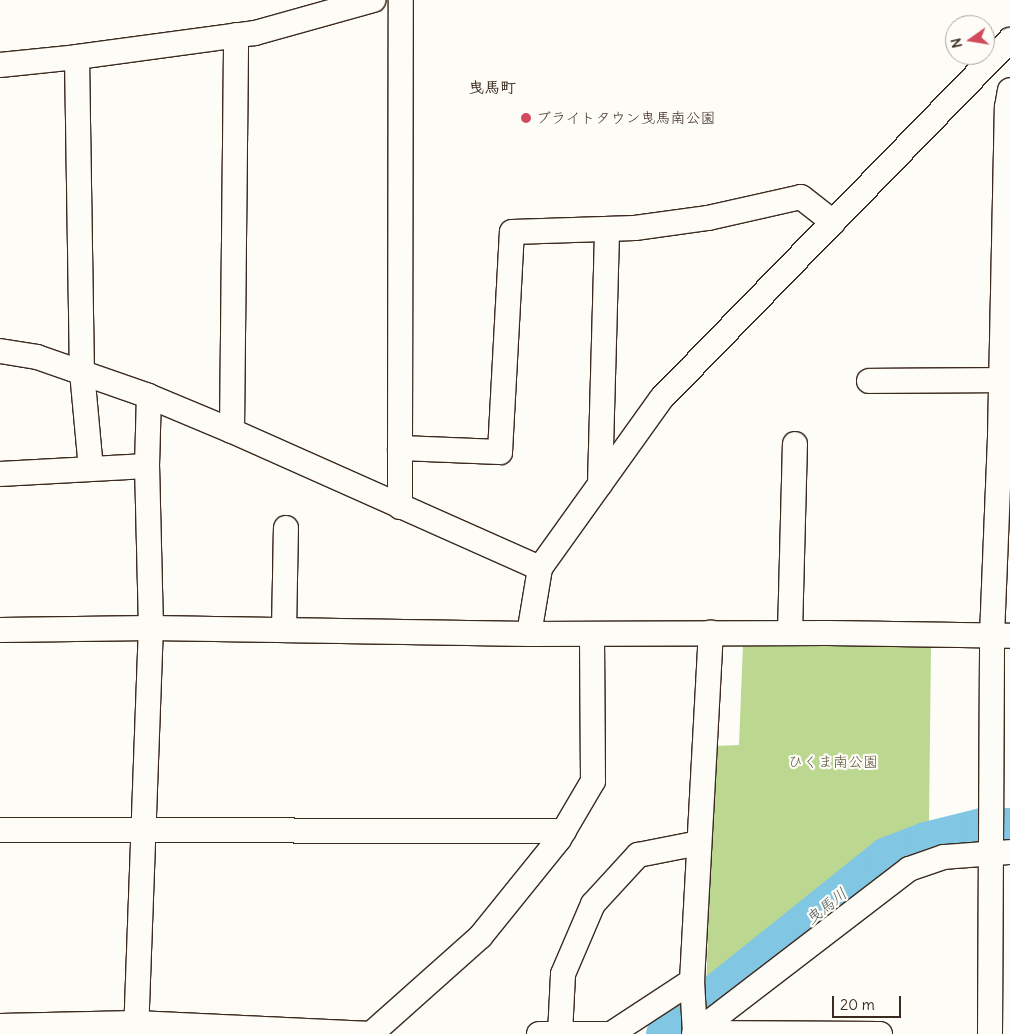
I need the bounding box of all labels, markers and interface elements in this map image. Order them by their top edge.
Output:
north arrow [945,15,995,65]
text: N [946,36,966,50]
district label: 曳馬町 [468,77,516,97]
place label: ブライトタウン曳馬南公園 [536,109,716,127]
marker: ブライトタウン曳馬南公園 [520,112,532,124]
park label: ひくま南公園 [788,753,878,771]
water label: 曳馬川 [801,883,851,929]
scale bar [835,986,904,1018]
text: 20 m [840,995,875,1014]

